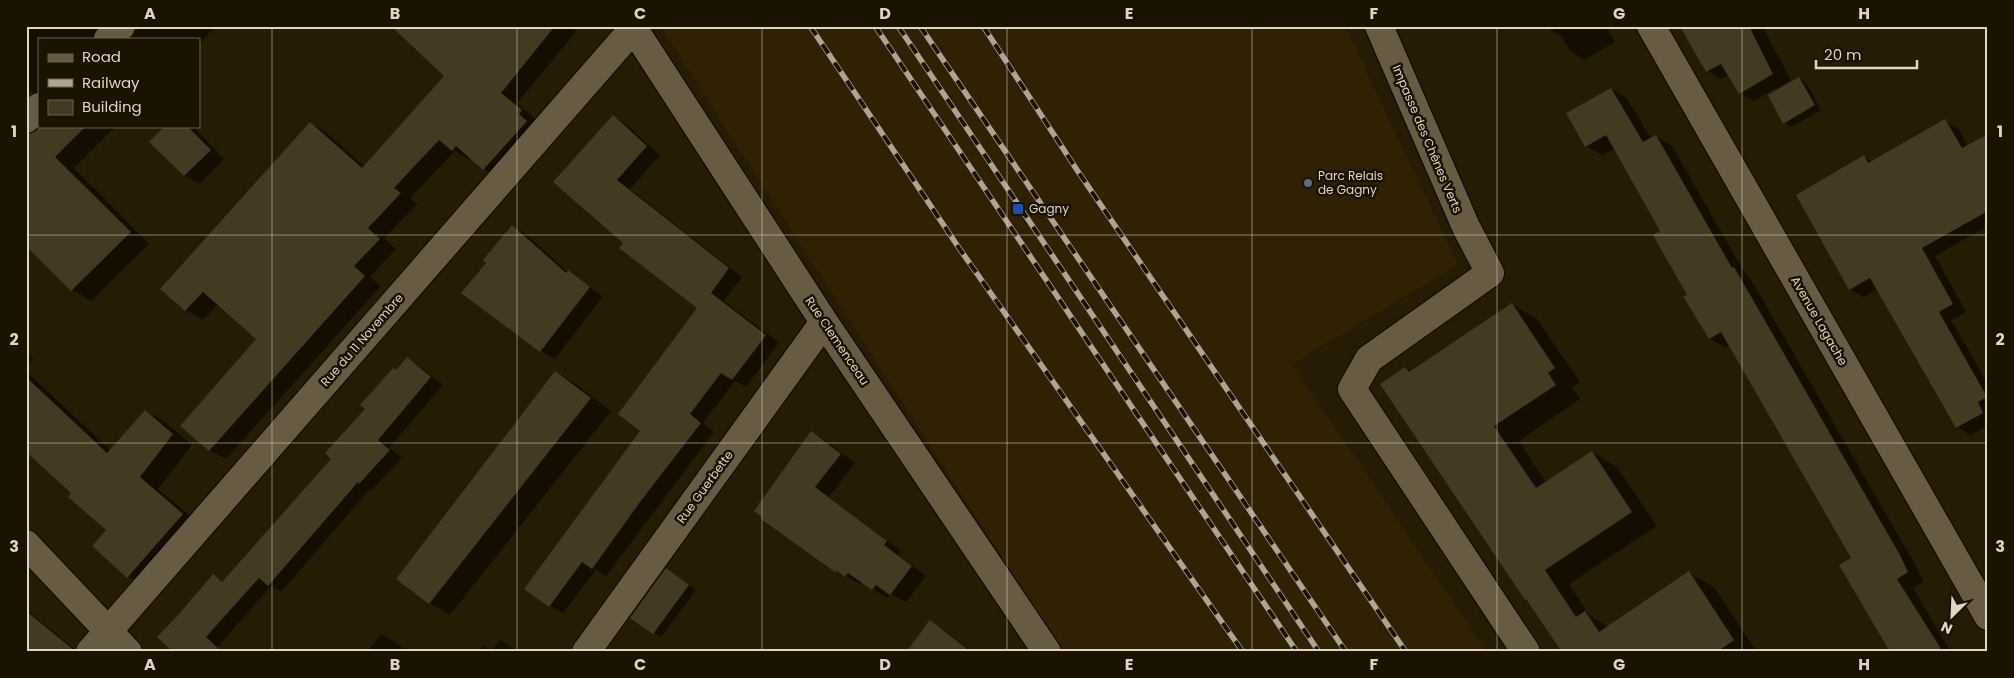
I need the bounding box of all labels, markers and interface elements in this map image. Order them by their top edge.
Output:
text: A [144,2,156,25]
text: B [390,2,400,25]
text: C [634,2,646,25]
text: D [879,2,891,25]
text: E [1125,2,1133,25]
text: F [1370,2,1379,25]
text: G [1613,2,1625,25]
text: H [1858,2,1870,25]
legend [38,38,200,128]
scale bar [1816,38,1918,70]
text: 20 m [1824,44,1862,65]
text: Road [82,46,121,67]
street label: Impasse des Chênes Verts [1388,62,1466,215]
text: Railway [82,72,140,93]
text: Building [82,96,142,117]
text: 1 [11,120,17,143]
text: 1 [1997,120,2003,143]
place label: Parc Relais de Gagny [1318,167,1383,198]
marker: Parc Relais de Gagny [1302,177,1314,189]
place label: Gagny [1029,200,1069,217]
marker: Gagny [1011,202,1025,216]
street label: Avenue Lagache [1787,273,1852,368]
street label: Rue du 11 Novembre [316,289,407,390]
street label: Rue Clemenceau [801,293,873,388]
text: 2 [9,328,19,351]
text: 2 [1995,328,2005,351]
street label: Rue Guerbette [672,447,737,527]
text: 3 [9,535,19,558]
text: 3 [1995,535,2005,558]
north arrow [1926,590,1976,640]
text: N [1938,617,1956,639]
text: A [144,653,156,676]
text: B [390,653,400,676]
text: C [634,653,646,676]
text: D [879,653,891,676]
text: E [1125,653,1133,676]
text: F [1370,653,1379,676]
text: G [1613,653,1625,676]
text: H [1858,653,1870,676]

